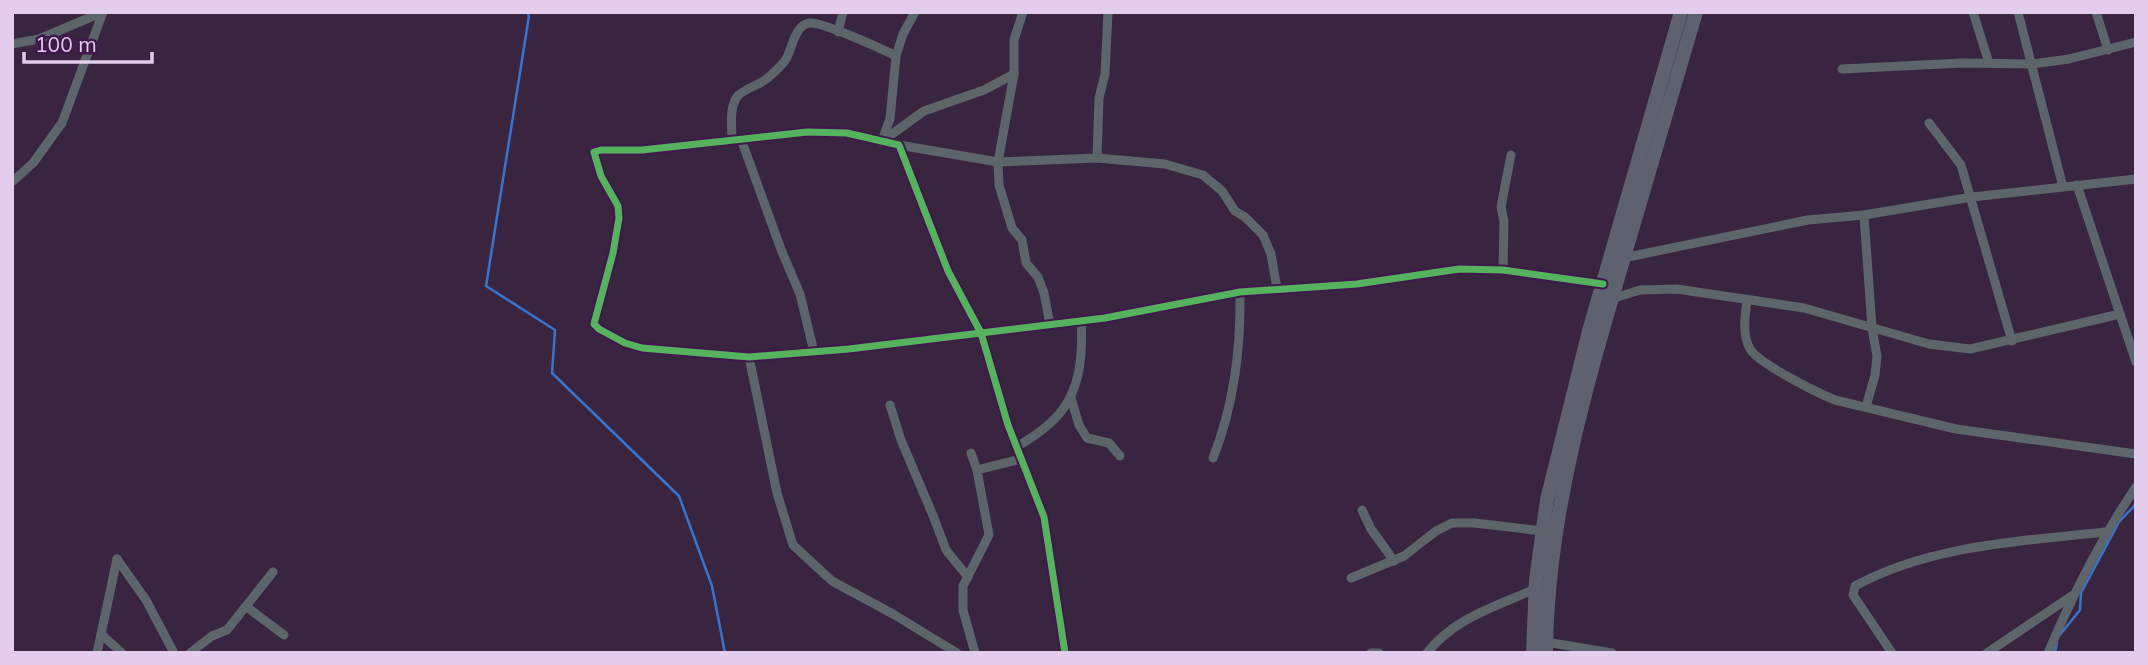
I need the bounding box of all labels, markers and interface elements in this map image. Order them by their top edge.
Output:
scale bar [24,21,152,65]
text: 100 m [35,31,97,57]

